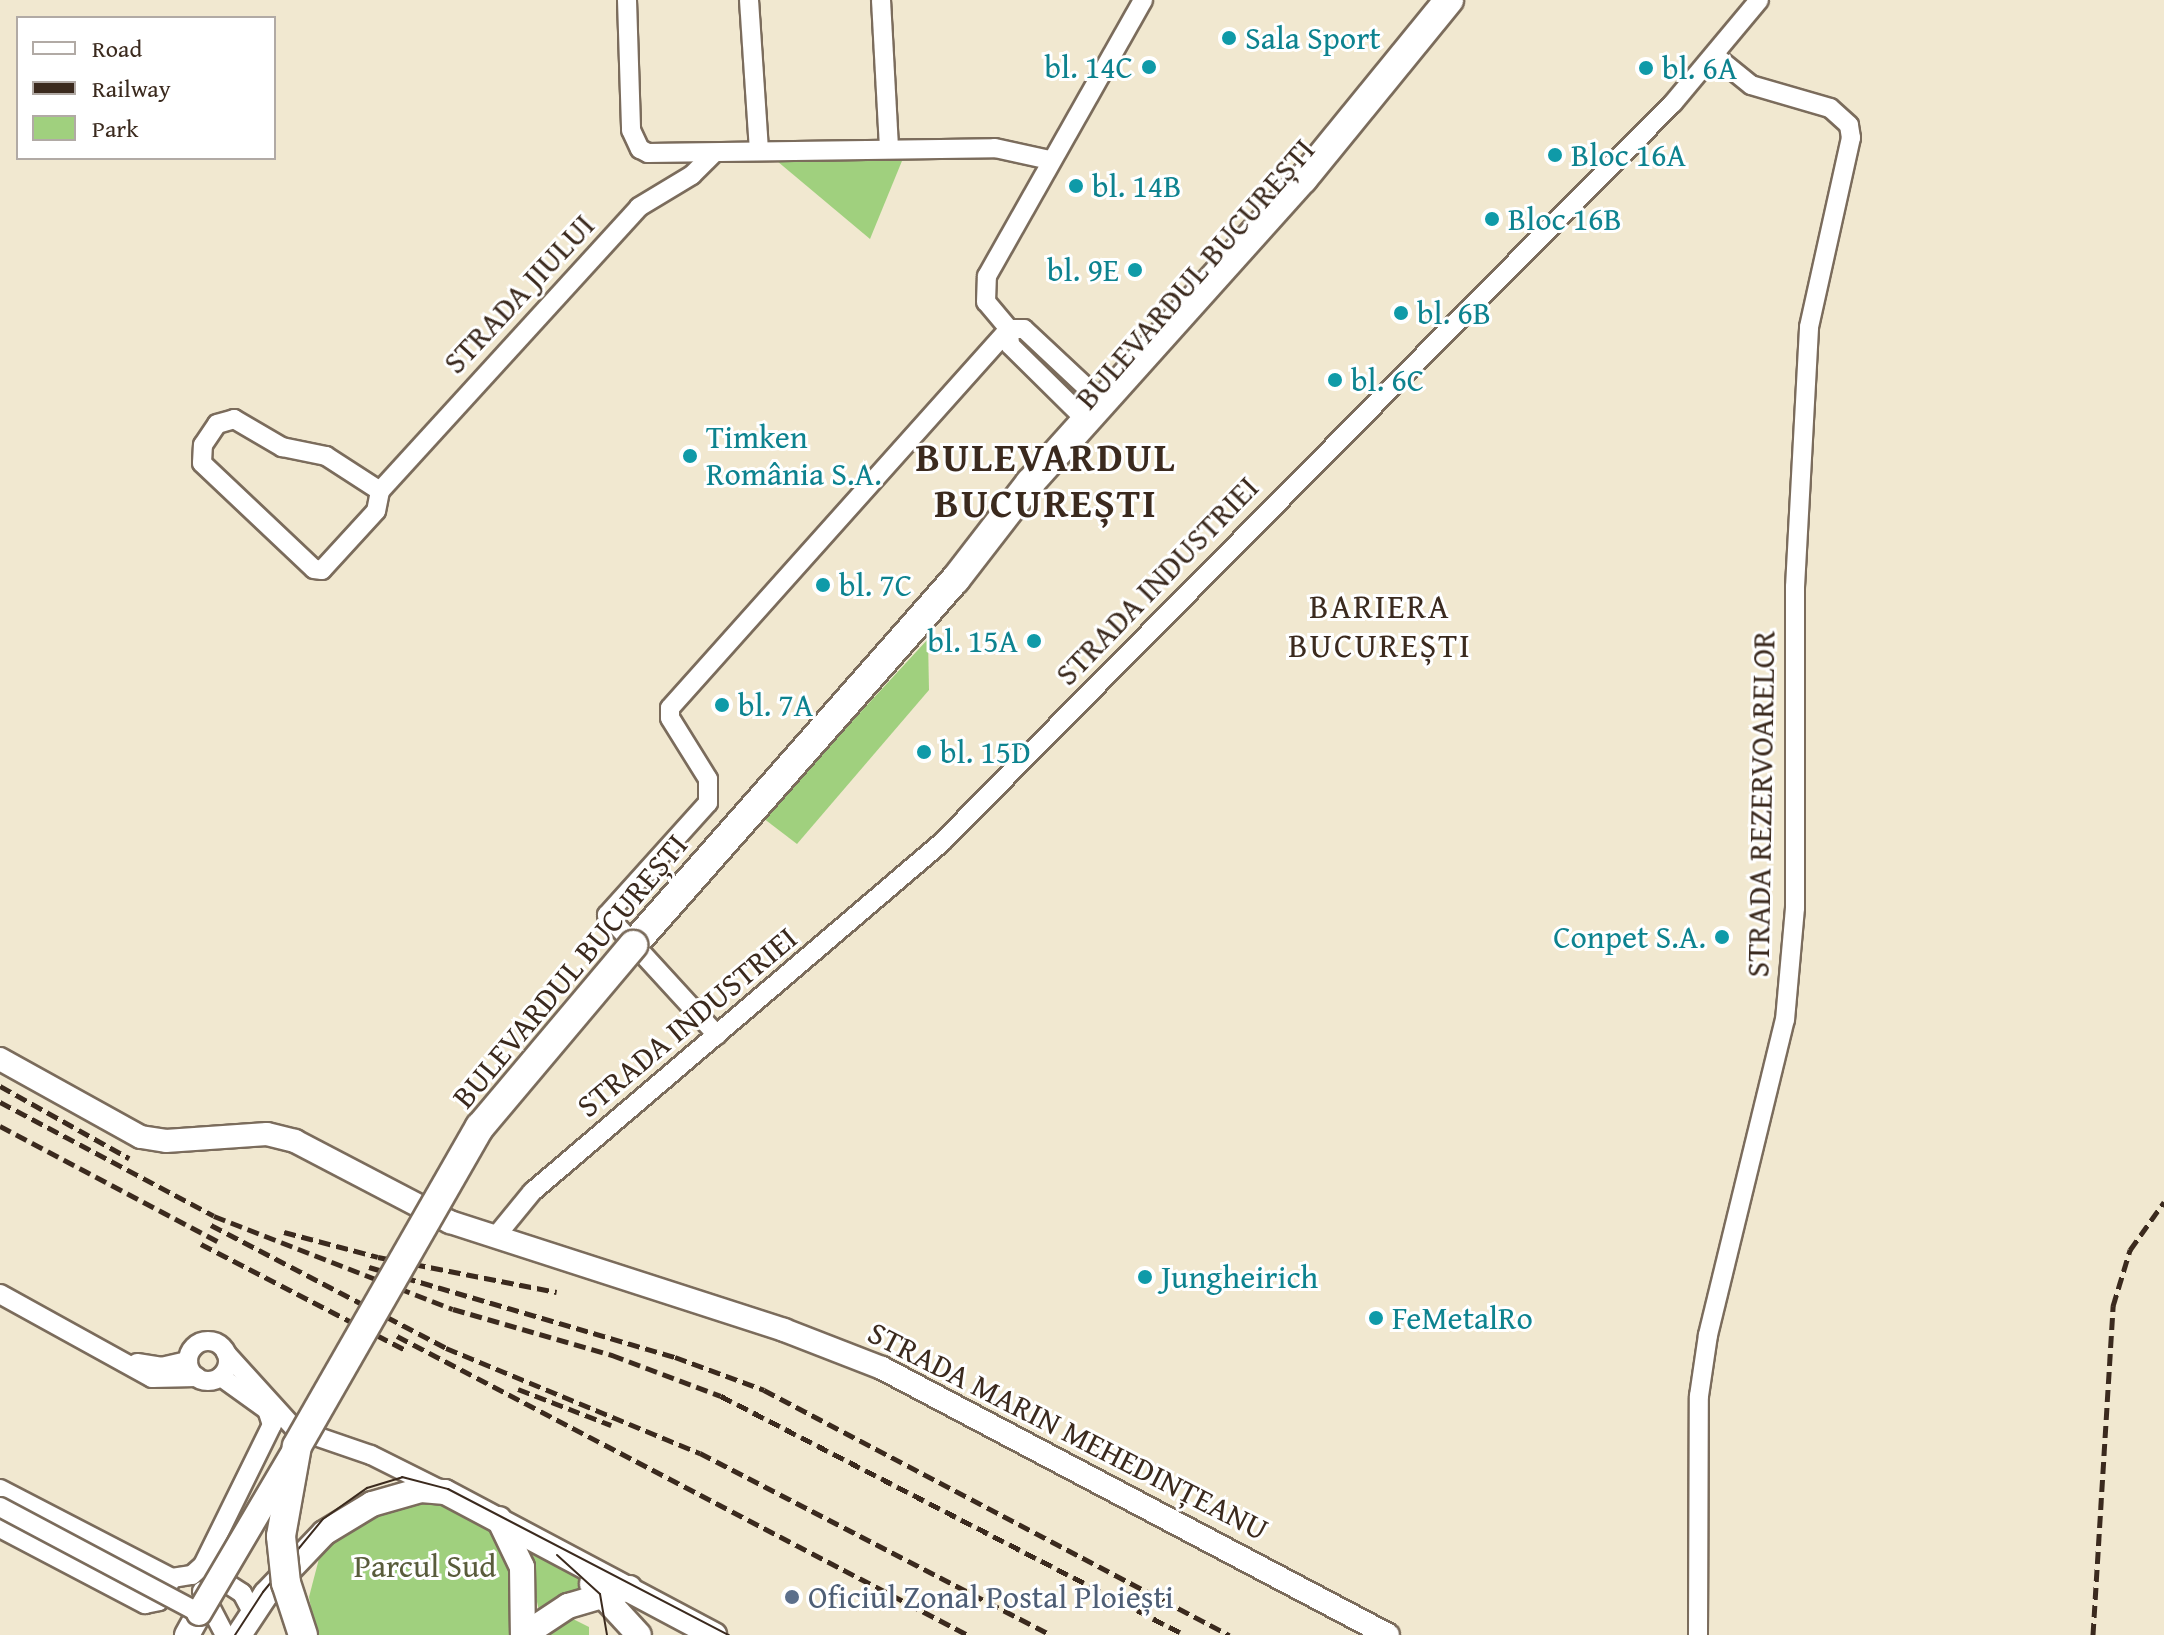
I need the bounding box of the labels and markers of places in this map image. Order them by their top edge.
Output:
place label: Sala Sport [1245,19,1381,57]
marker: Sala Sport [1220,29,1238,47]
place label: bl. 14C [1044,48,1133,86]
place label: bl. 6A [1662,49,1737,87]
marker: bl. 14C [1140,58,1158,76]
marker: bl. 6A [1637,59,1655,77]
place label: Bloc 16A [1571,136,1686,174]
marker: Bloc 16A [1546,146,1564,164]
place label: bl. 14B [1092,167,1181,205]
marker: bl. 14B [1067,177,1085,195]
place label: Bloc 16B [1508,200,1622,238]
marker: Bloc 16B [1483,210,1501,228]
place label: bl. 9E [1047,251,1119,289]
marker: bl. 9E [1126,261,1144,279]
place label: bl. 6B [1417,294,1491,332]
marker: bl. 6B [1392,304,1410,322]
place label: bl. 6C [1351,361,1424,399]
marker: bl. 6C [1326,371,1344,389]
place label: Timken România S.A. [706,419,882,494]
marker: Timken România S.A. [681,447,699,465]
place label: bl. 7C [839,566,912,604]
marker: bl. 7C [814,576,832,594]
place label: bl. 15A [927,622,1018,660]
marker: bl. 15A [1025,632,1043,650]
place label: bl. 7A [738,686,813,724]
marker: bl. 7A [713,696,731,714]
place label: bl. 15D [940,733,1031,771]
marker: bl. 15D [915,743,933,761]
place label: Conpet S.A. [1553,918,1706,956]
marker: Conpet S.A. [1713,928,1731,946]
place label: Jungheirich [1161,1258,1318,1296]
marker: Jungheirich [1136,1268,1154,1286]
place label: FeMetalRo [1392,1299,1533,1337]
marker: FeMetalRo [1367,1309,1385,1327]
place label: Oficiul Zonal Postal Ploiești [808,1578,1174,1616]
marker: Oficiul Zonal Postal Ploiești [783,1588,801,1606]

